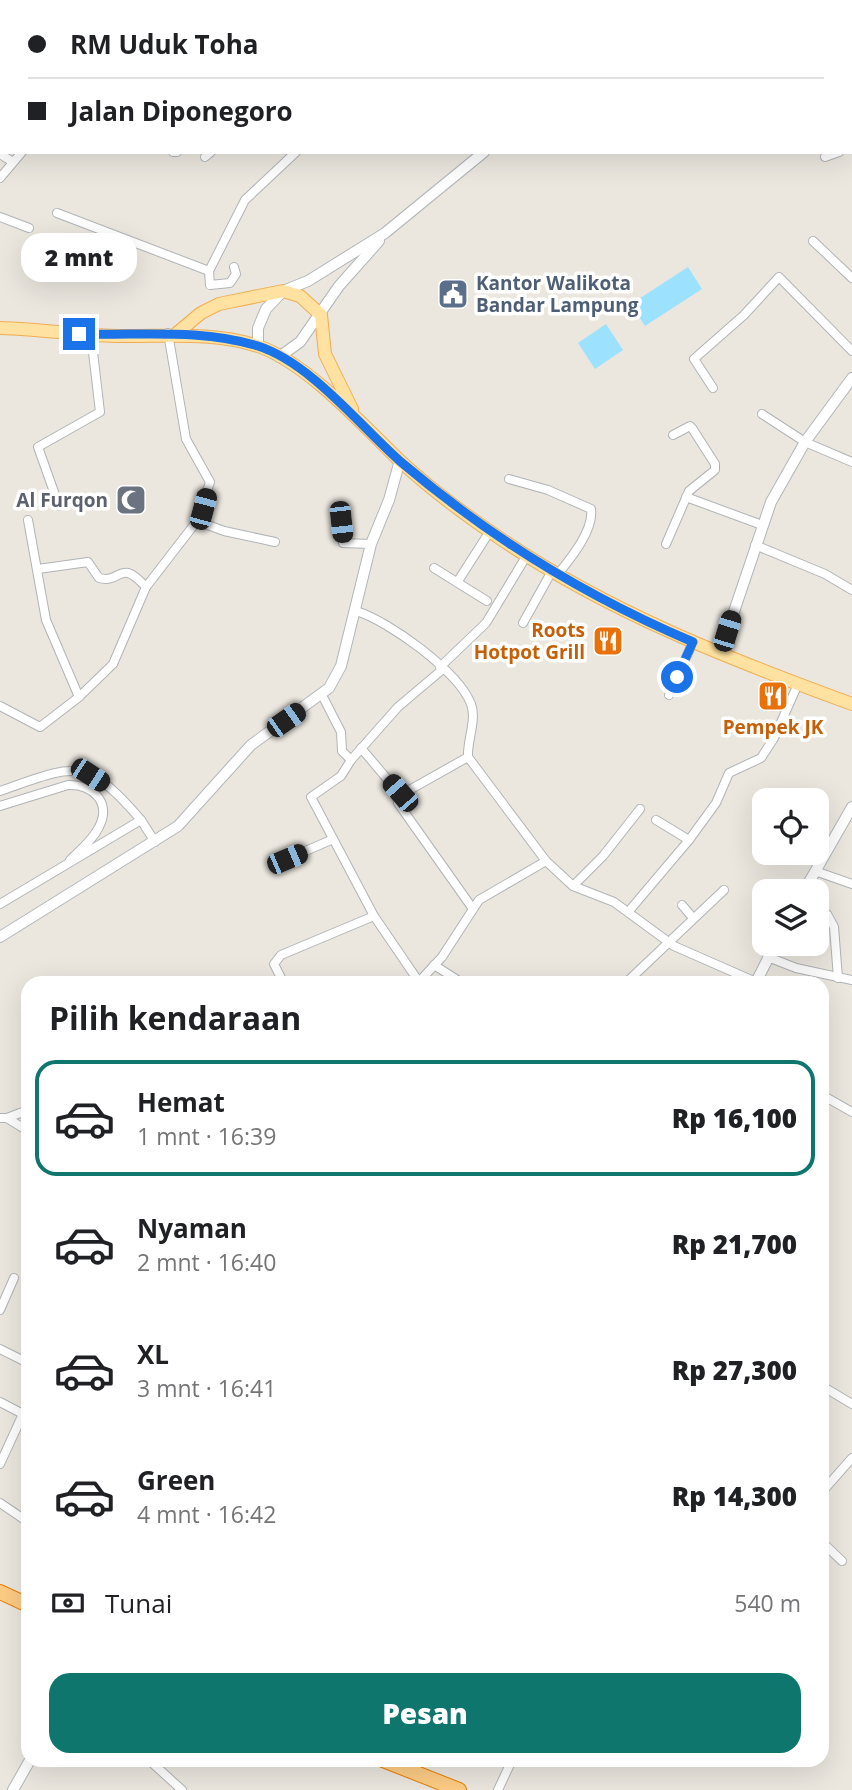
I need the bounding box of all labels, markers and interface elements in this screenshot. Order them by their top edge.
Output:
text: RM Uduk Toha [70,26,258,62]
text: Jalan Diponegoro [70,93,293,129]
callout: 2 mnt [21,232,137,282]
text: 2 mnt [45,241,113,273]
place label: Kantor Walikota Bandar Lampung [476,270,639,318]
public building icon: Kantor Walikota Bandar Lampung [436,277,470,311]
route end [63,318,95,350]
mosque icon: Al Furqon [114,483,148,517]
car [188,486,219,532]
place label: Al Furqon [16,487,108,513]
car [329,500,354,544]
car [711,608,744,654]
place label: Roots Hotpot Grill [474,617,585,665]
restaurant icon: Roots Hotpot Grill [591,624,625,658]
route start [661,661,693,693]
restaurant icon: Pempek JK [756,679,790,713]
car [263,699,310,741]
place label: Pempek JK [723,714,824,740]
car [67,755,114,795]
car [379,770,422,816]
map controls [752,788,829,956]
button: locate [752,788,829,865]
car [264,841,311,877]
button: layers [752,879,829,956]
text: Pilih kendaraan [49,996,301,1039]
text: Hemat [137,1084,225,1120]
icon: car [53,1087,116,1150]
text: Rp 16,100 [672,1100,797,1136]
text: 1 mnt · 16:39 [137,1120,276,1152]
text: Nyaman [137,1210,247,1246]
icon: car [53,1213,116,1276]
text: Rp 21,700 [672,1226,797,1262]
text: 2 mnt · 16:40 [137,1246,276,1278]
text: XL [137,1336,169,1372]
icon: car [53,1339,116,1402]
text: Rp 27,300 [672,1352,797,1388]
text: 3 mnt · 16:41 [137,1372,276,1404]
text: Green [137,1462,215,1498]
icon: car [53,1465,116,1528]
text: Rp 14,300 [672,1478,797,1514]
text: 4 mnt · 16:42 [137,1498,276,1530]
icon: cash [49,1584,87,1622]
text: Tunai [105,1585,172,1621]
text: 540 m [734,1587,801,1619]
button: Pesan [49,1673,801,1753]

